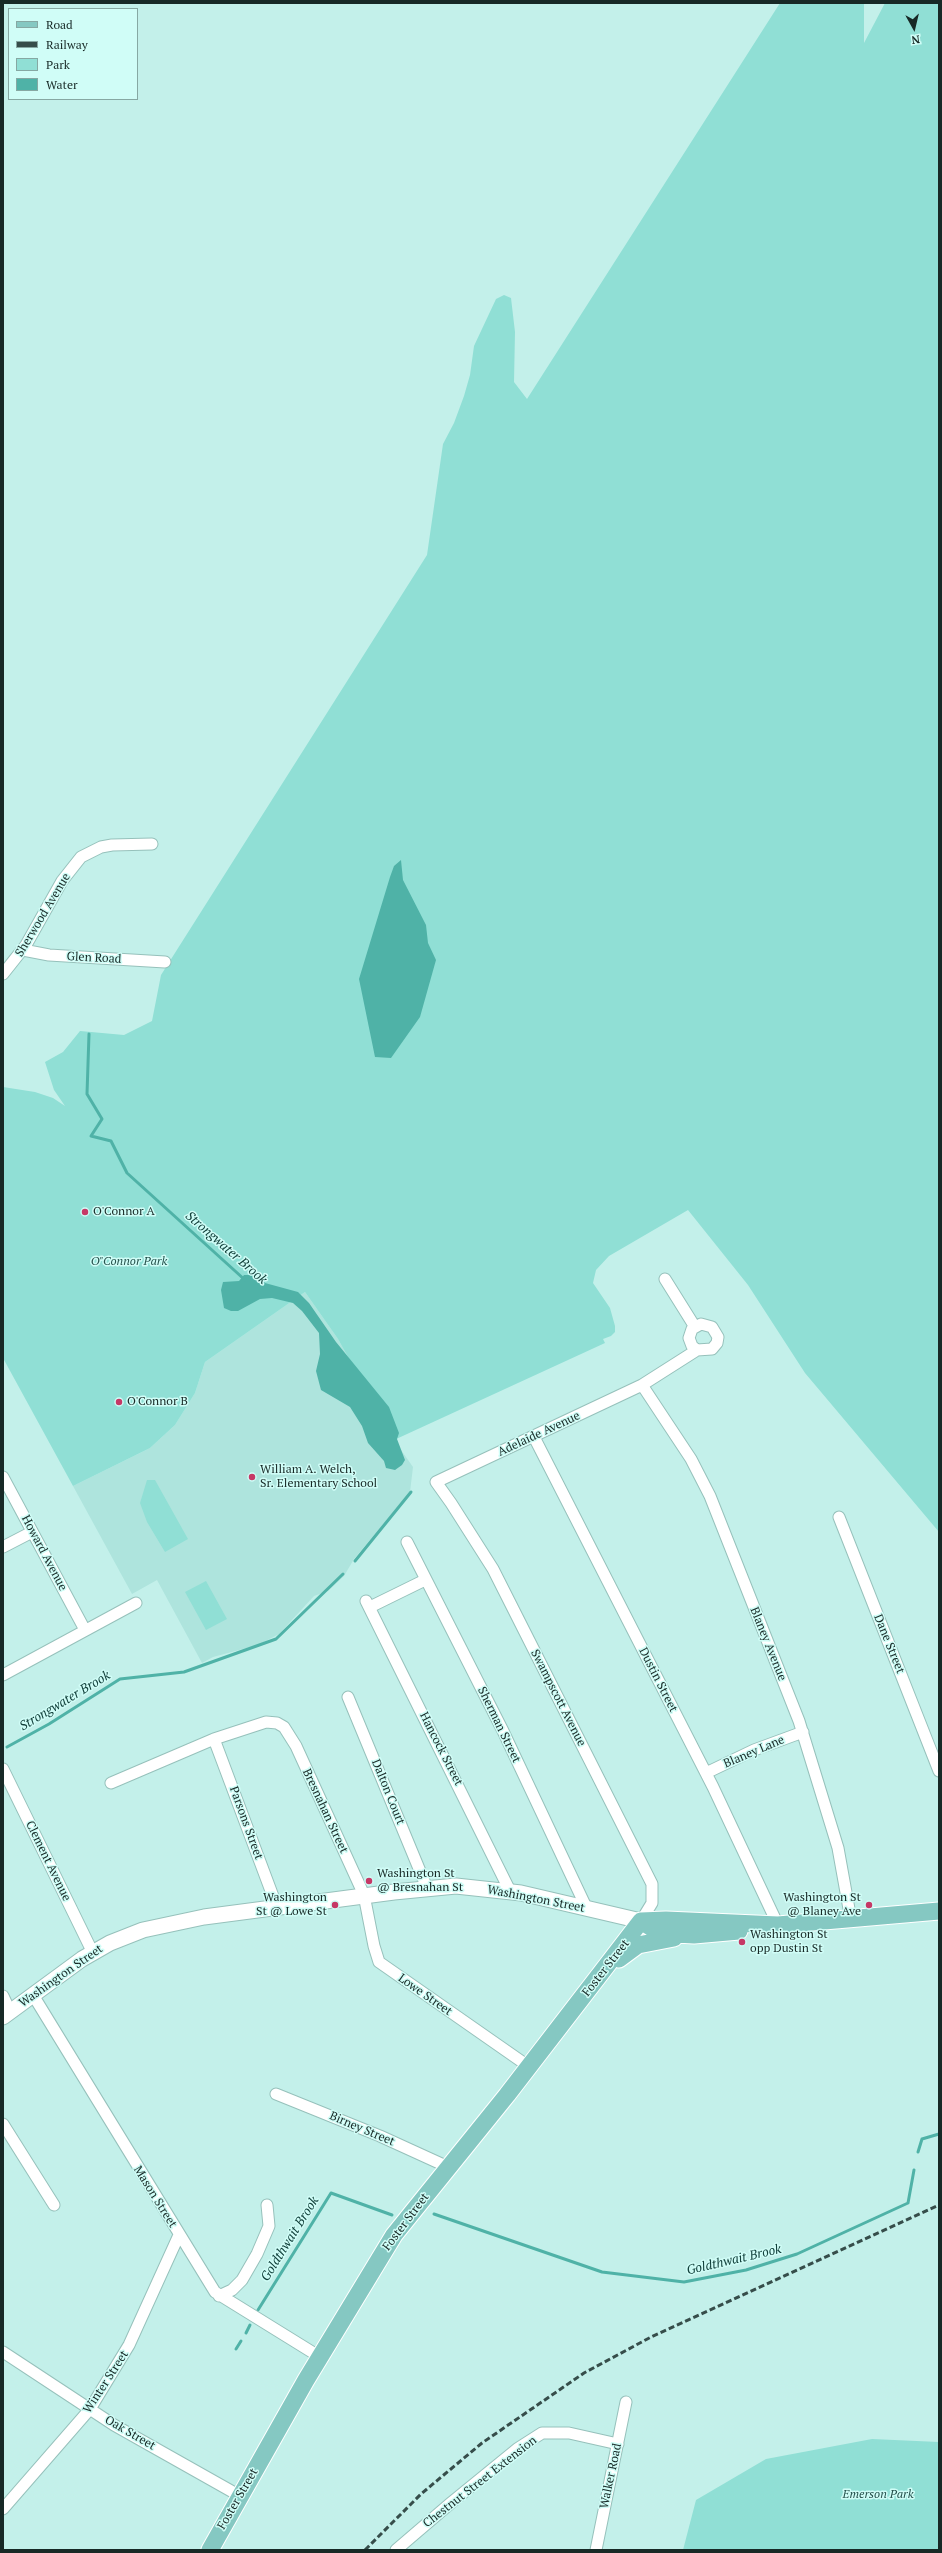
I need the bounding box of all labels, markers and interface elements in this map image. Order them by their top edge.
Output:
legend [8,8,138,100]
north arrow [894,8,934,48]
text: Road [46,17,73,32]
text: N [911,32,921,47]
text: Railway [46,37,88,52]
text: Park [46,57,70,72]
text: Water [46,77,78,92]
street label: Sherwood Avenue [12,871,74,959]
street label: Glen Road [66,949,122,967]
place label: O'Connor A [93,1205,155,1219]
marker: O'Connor A [80,1207,90,1217]
water label: Strongwater Brook [182,1208,270,1288]
park label: O"Connor Park [91,1255,167,1269]
place label: O'Connor B [127,1395,188,1409]
marker: O'Connor B [114,1397,124,1407]
street label: Adelaide Avenue [496,1409,582,1459]
place label: William A. Welch, Sr. Elementary School [260,1463,377,1491]
marker: William A. Welch, Sr. Elementary School [247,1472,257,1482]
street label: Howard Avenue [18,1513,70,1593]
street label: Blaney Avenue [747,1605,789,1683]
street label: Dane Street [871,1612,907,1676]
street label: Dustin Street [636,1645,680,1715]
street label: Swampscott Avenue [527,1647,589,1749]
water label: Strongwater Brook [17,1668,113,1734]
street label: Sherman Street [474,1685,524,1765]
street label: Hancock Street [416,1710,466,1788]
street label: Blaney Lane [721,1733,787,1771]
street label: Dalton Court [368,1757,408,1827]
street label: Bresnahan Street [299,1766,351,1856]
street label: Parsons Street [226,1784,266,1862]
street label: Clement Avenue [22,1818,74,1904]
place label: Washington St @ Bresnahan St [377,1867,463,1895]
marker: Washington St @ Bresnahan St [364,1876,374,1886]
street label: Washington Street [486,1882,586,1916]
place label: Washington St @ Lowe St [256,1891,327,1919]
place label: Washington St @ Blaney Ave [783,1891,861,1919]
marker: Washington St @ Lowe St [330,1900,340,1910]
marker: Washington St @ Blaney Ave [864,1900,874,1910]
place label: Washington St opp Dustin St [750,1928,828,1956]
street label: Foster Street [579,1937,633,1999]
marker: Washington St opp Dustin St [737,1937,747,1947]
street label: Washington Street [16,1942,106,2010]
street label: Lowe Street [395,1971,455,2019]
street label: Birney Street [327,2109,397,2149]
street label: Mason Street [130,2163,180,2231]
street label: Foster Street [380,2190,432,2254]
water label: Goldthwait Brook [258,2194,322,2284]
water label: Goldthwait Brook [685,2242,783,2278]
street label: Winter Street [80,2348,132,2416]
street label: Oak Street [102,2413,158,2453]
street label: Chestnut Street Extension [420,2433,540,2531]
street label: Walker Road [597,2442,625,2510]
street label: Foster Street [215,2466,261,2532]
park label: Emerson Park [843,2488,913,2502]

